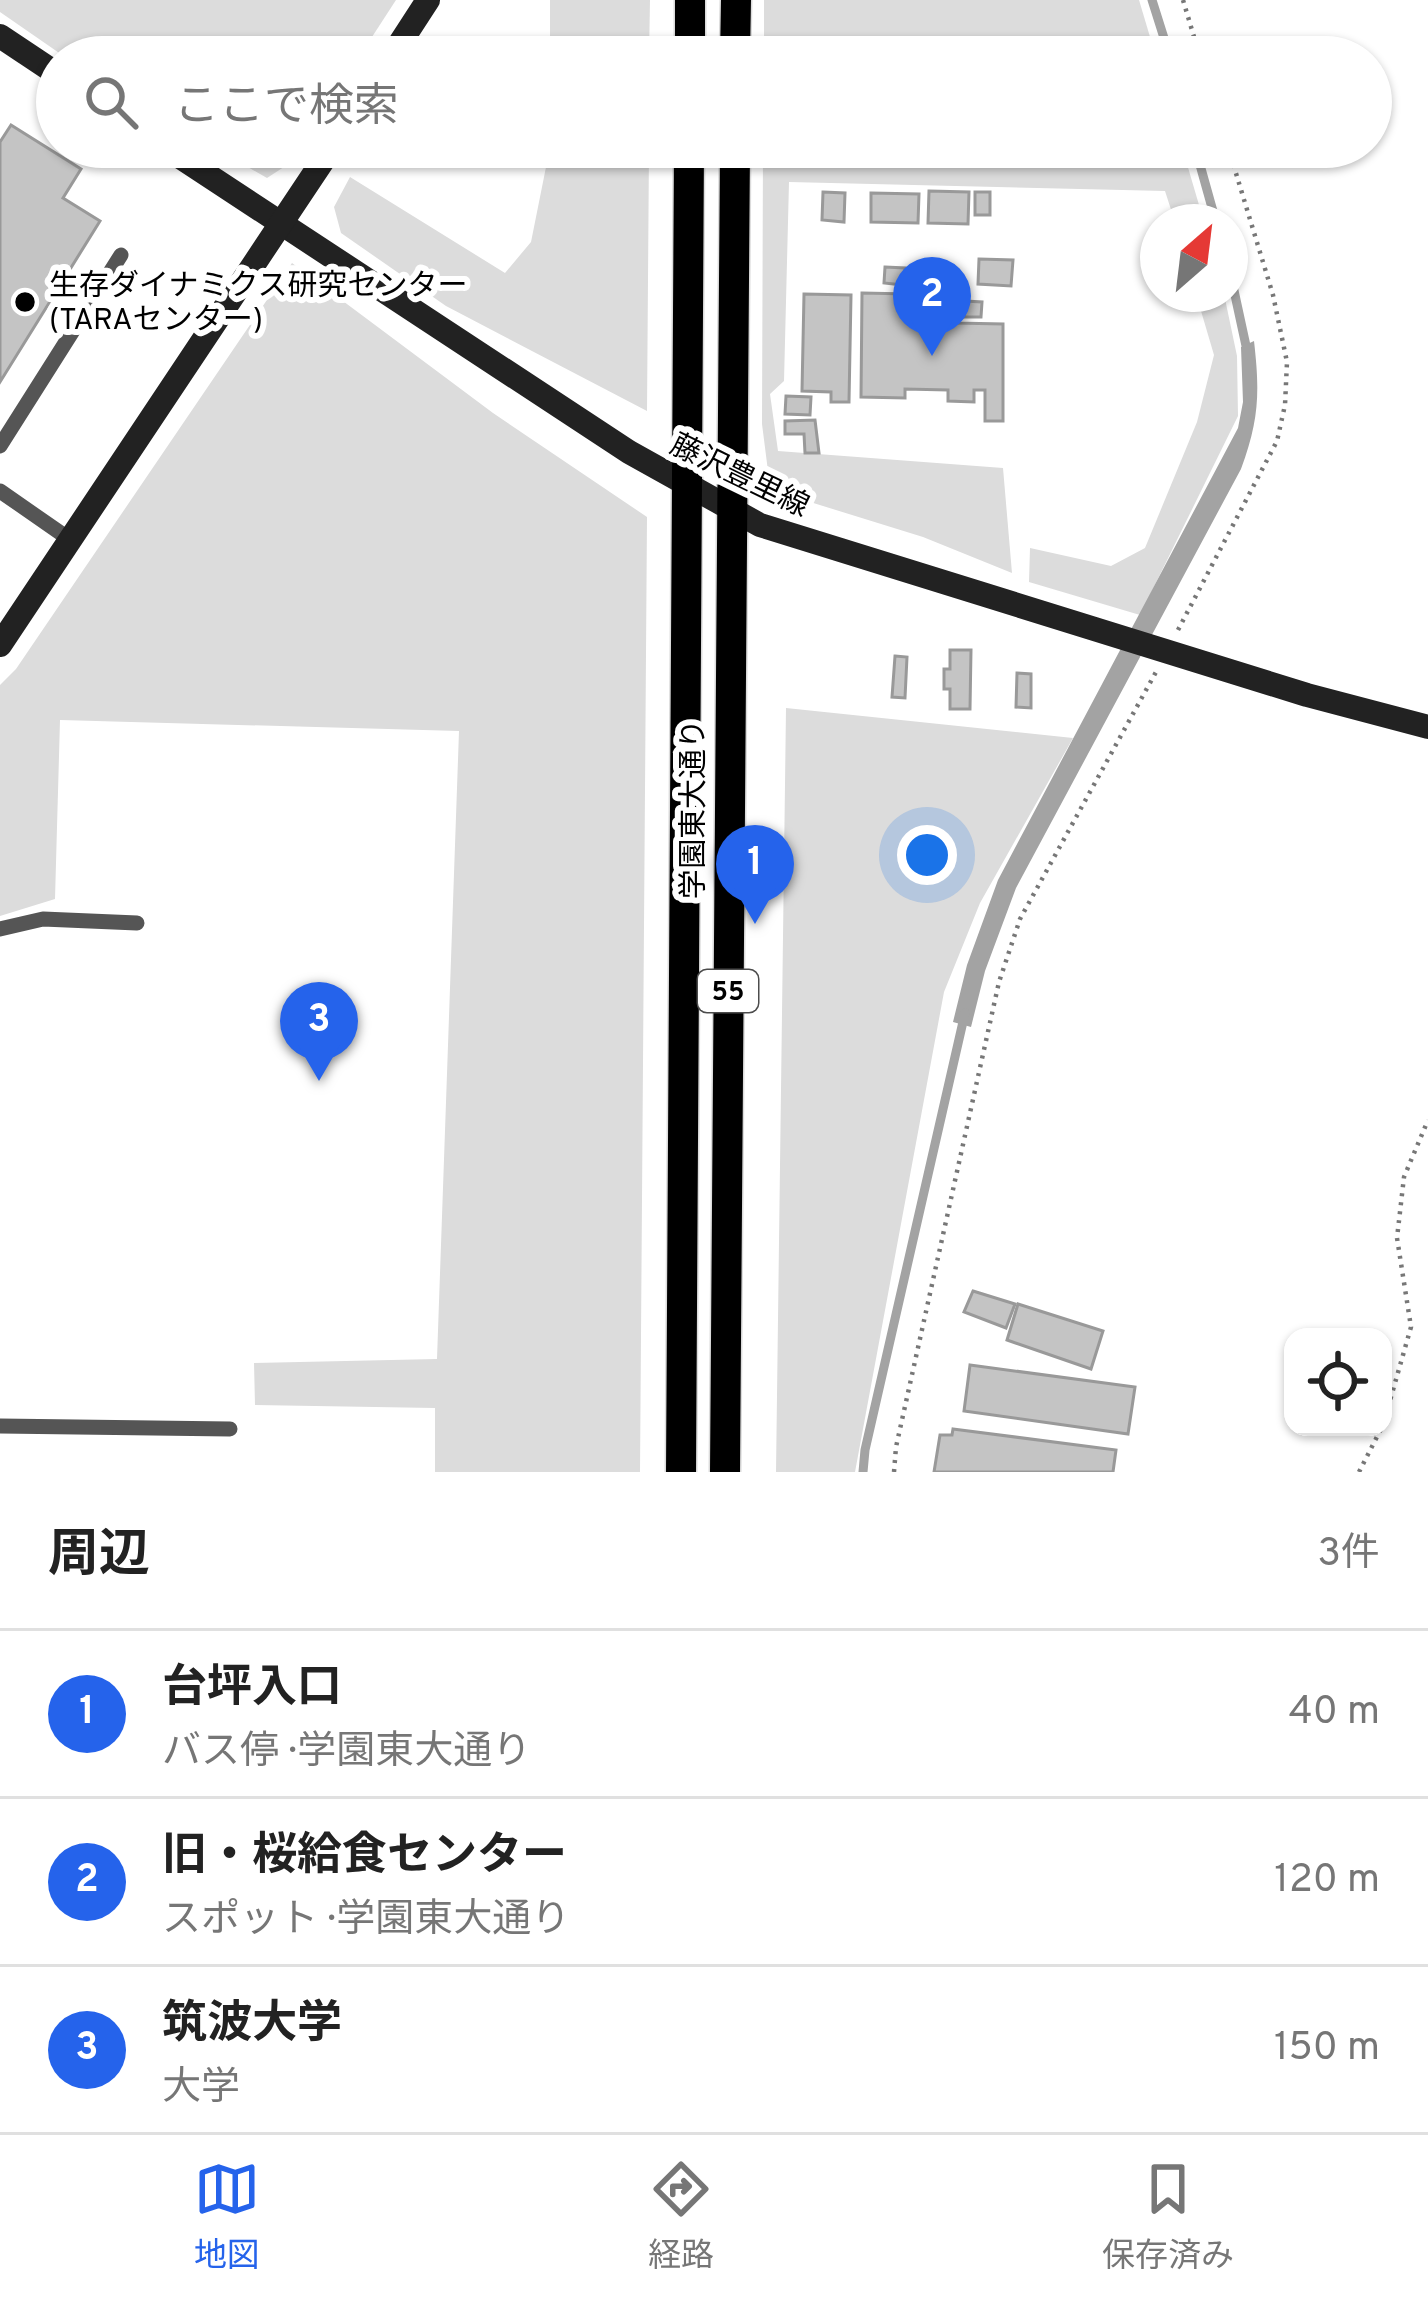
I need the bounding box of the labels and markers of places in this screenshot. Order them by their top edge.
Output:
pin: 2 [893,257,971,356]
place label: 生存ダイナミクス研究センター (TARAセンター) [49,269,468,340]
marker: 生存ダイナミクス研究センター (TARAセンター) [12,289,38,315]
pin: 1 [716,825,794,924]
pin: 3 [280,982,358,1081]

